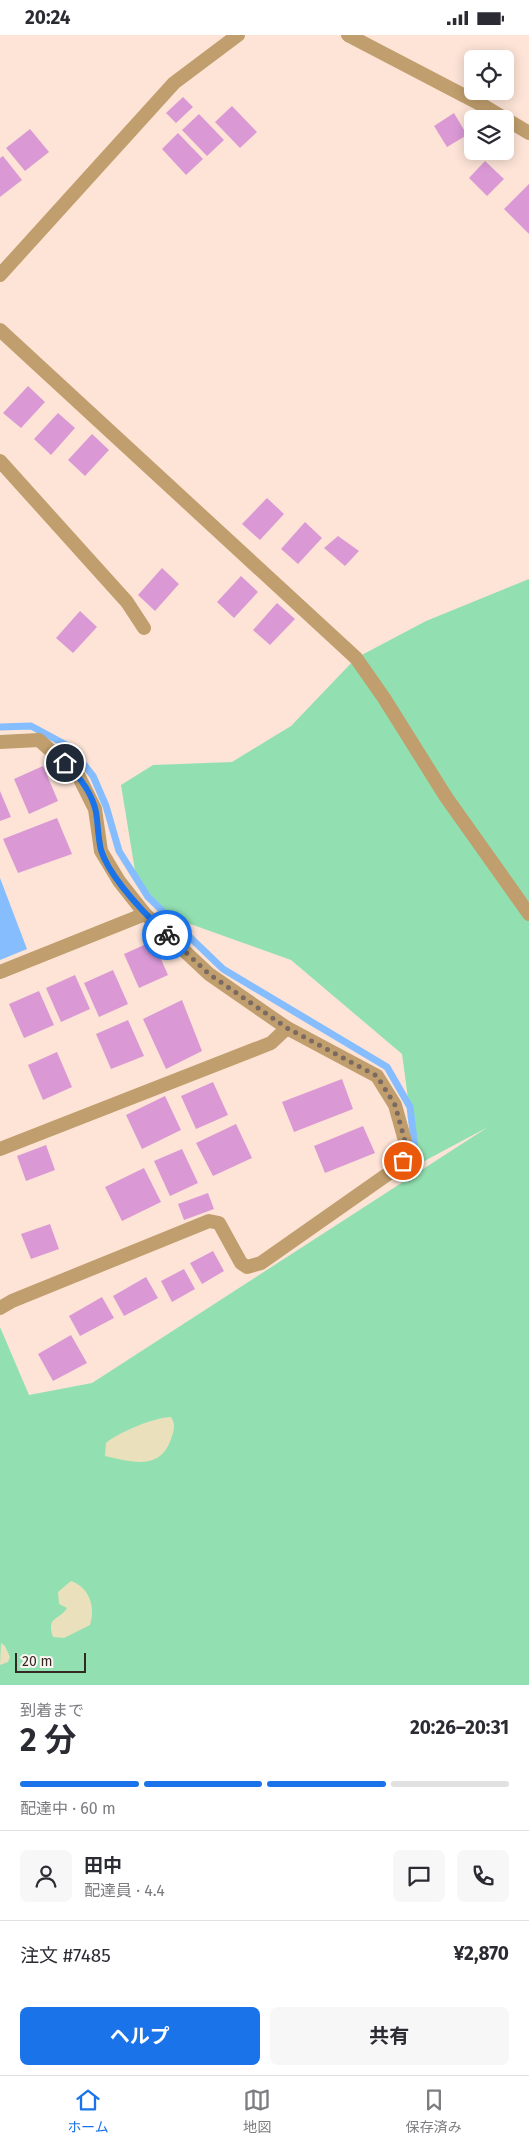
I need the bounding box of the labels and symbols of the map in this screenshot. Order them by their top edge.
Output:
pin [44,742,86,784]
courier [142,910,192,960]
pin [382,1140,424,1182]
scale bar [15,1650,86,1673]

